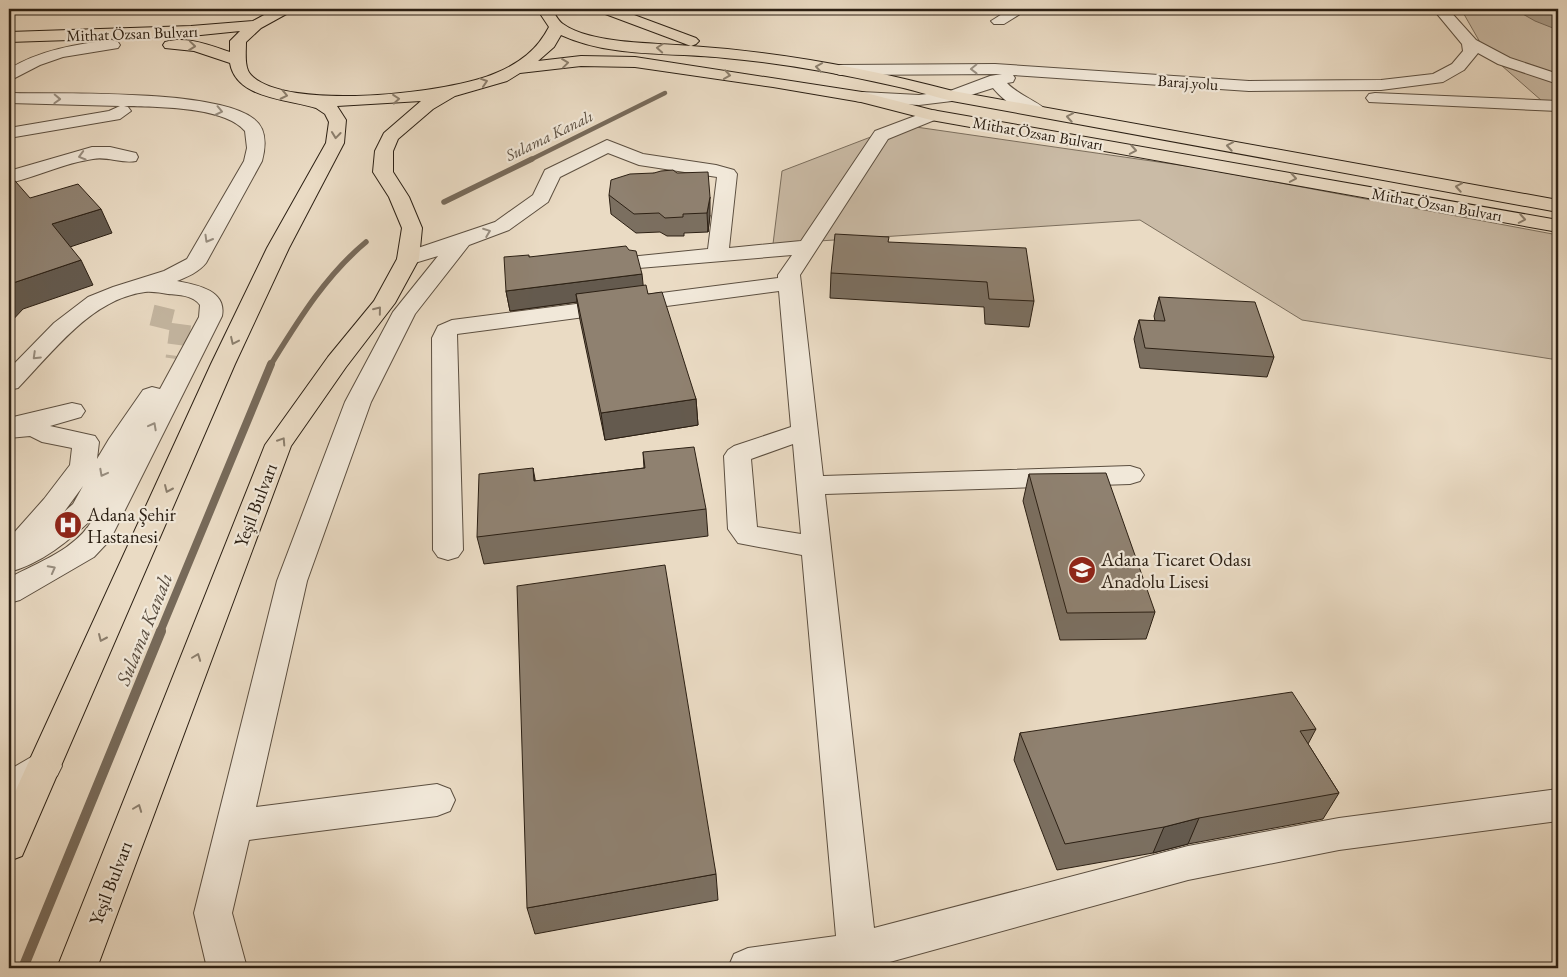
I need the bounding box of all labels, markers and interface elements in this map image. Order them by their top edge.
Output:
street label: Mithat Özsan Bulvarı [66,21,198,46]
one-way arrow [188,41,196,52]
one-way arrow [656,43,664,54]
one-way arrow [562,58,570,69]
one-way arrow [815,62,823,72]
one-way arrow [970,64,978,75]
one-way arrow [723,69,731,80]
street label: Baraj yolu [1157,70,1220,95]
one-way arrow [479,78,487,88]
one-way arrow [280,89,289,100]
one-way arrow [54,94,62,104]
one-way arrow [392,94,400,105]
one-way arrow [215,105,224,115]
water label: Sulama Kanalı [501,105,597,166]
street label: Mithat Özsan Bulvarı [971,112,1105,155]
one-way arrow [1066,113,1074,123]
one-way arrow [331,131,342,139]
one-way arrow [1225,141,1234,151]
one-way arrow [1128,144,1137,154]
one-way arrow [78,151,86,161]
one-way arrow [1288,173,1297,183]
street label: Mithat Özsan Bulvarı [1370,183,1504,226]
one-way arrow [1454,183,1463,193]
one-way arrow [1517,214,1526,224]
one-way arrow [482,228,491,238]
one-way arrow [204,234,214,243]
one-way arrow [373,307,381,316]
one-way arrow [230,336,240,345]
one-way arrow [33,350,42,359]
one-way arrow [147,423,157,432]
one-way arrow [275,437,285,446]
street label: Yeşil Bulvarı [228,459,283,551]
one-way arrow [99,468,109,477]
one-way arrow [163,484,174,493]
place label: Adana Şehir Hastanesi [86,502,176,549]
hospital icon: Adana Şehir Hastanesi [53,510,83,540]
place label: Adana Ticaret Odası Anadolu Lisesi [1100,547,1252,594]
school or university icon: Adana Ticaret Odası Anadolu Lisesi [1067,555,1097,585]
one-way arrow [46,565,55,575]
water label: Sulama Kanalı [109,569,178,690]
one-way arrow [98,633,108,642]
one-way arrow [190,653,201,662]
one-way arrow [132,805,142,813]
street label: Yeşil Bulvarı [83,837,138,929]

